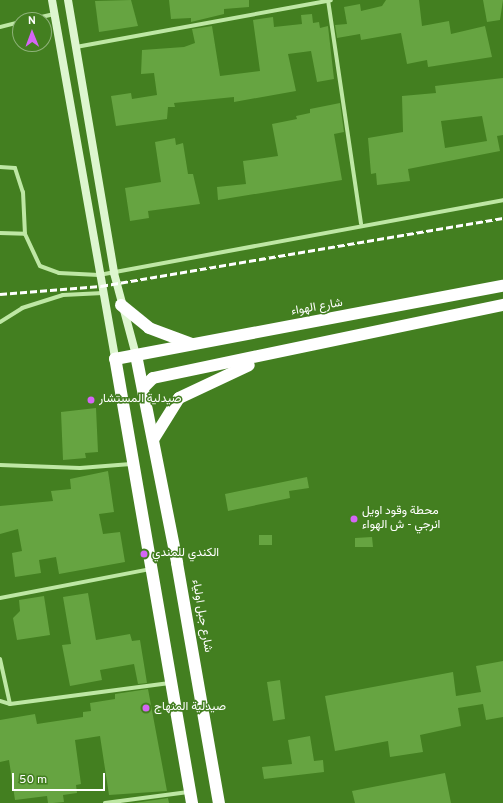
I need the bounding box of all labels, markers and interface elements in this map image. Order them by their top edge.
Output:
north arrow [12,12,52,52]
text: N [28,14,36,28]
street label: شارع الهواء [290,296,344,320]
place label: صيدلية المستشار [99,393,182,407]
marker: صيدلية المستشار [86,395,96,405]
place label: محطة وقود اويل انرجي - ش الهواء [362,505,440,533]
marker: محطة وقود اويل انرجي - ش الهواء [349,514,359,524]
place label: الكندي للمندي [152,547,219,561]
marker: الكندي للمندي [139,549,149,559]
street label: شارع جبل اولياء [187,578,215,654]
place label: صيدلية المنهاج [154,701,226,715]
marker: صيدلية المنهاج [141,703,151,713]
scale bar [14,765,107,791]
text: 50 m [19,772,47,788]

